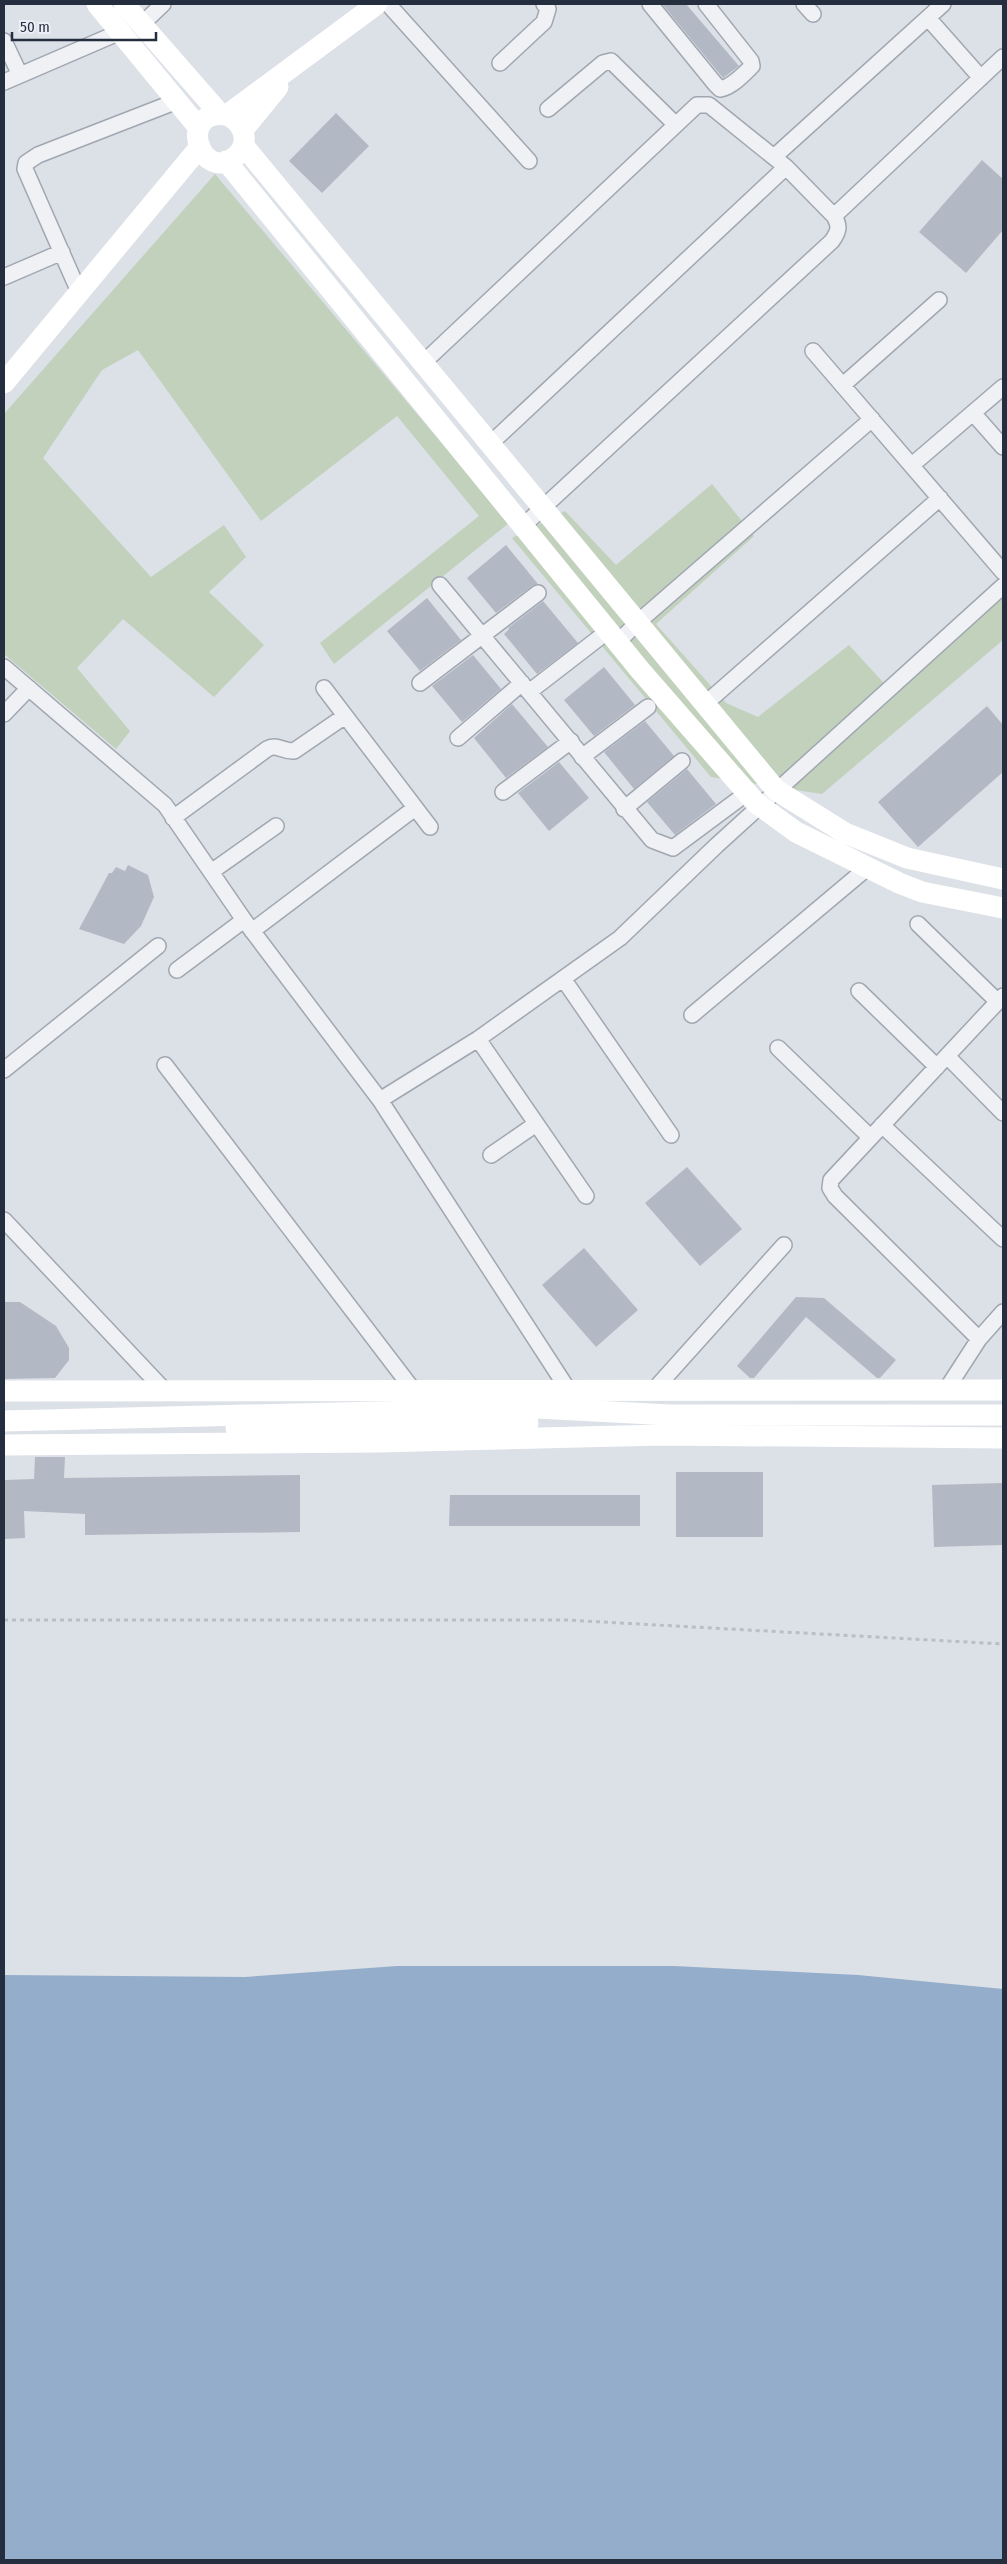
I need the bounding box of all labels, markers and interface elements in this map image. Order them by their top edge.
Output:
scale bar [12,10,156,42]
text: 50 m [20,18,50,36]

